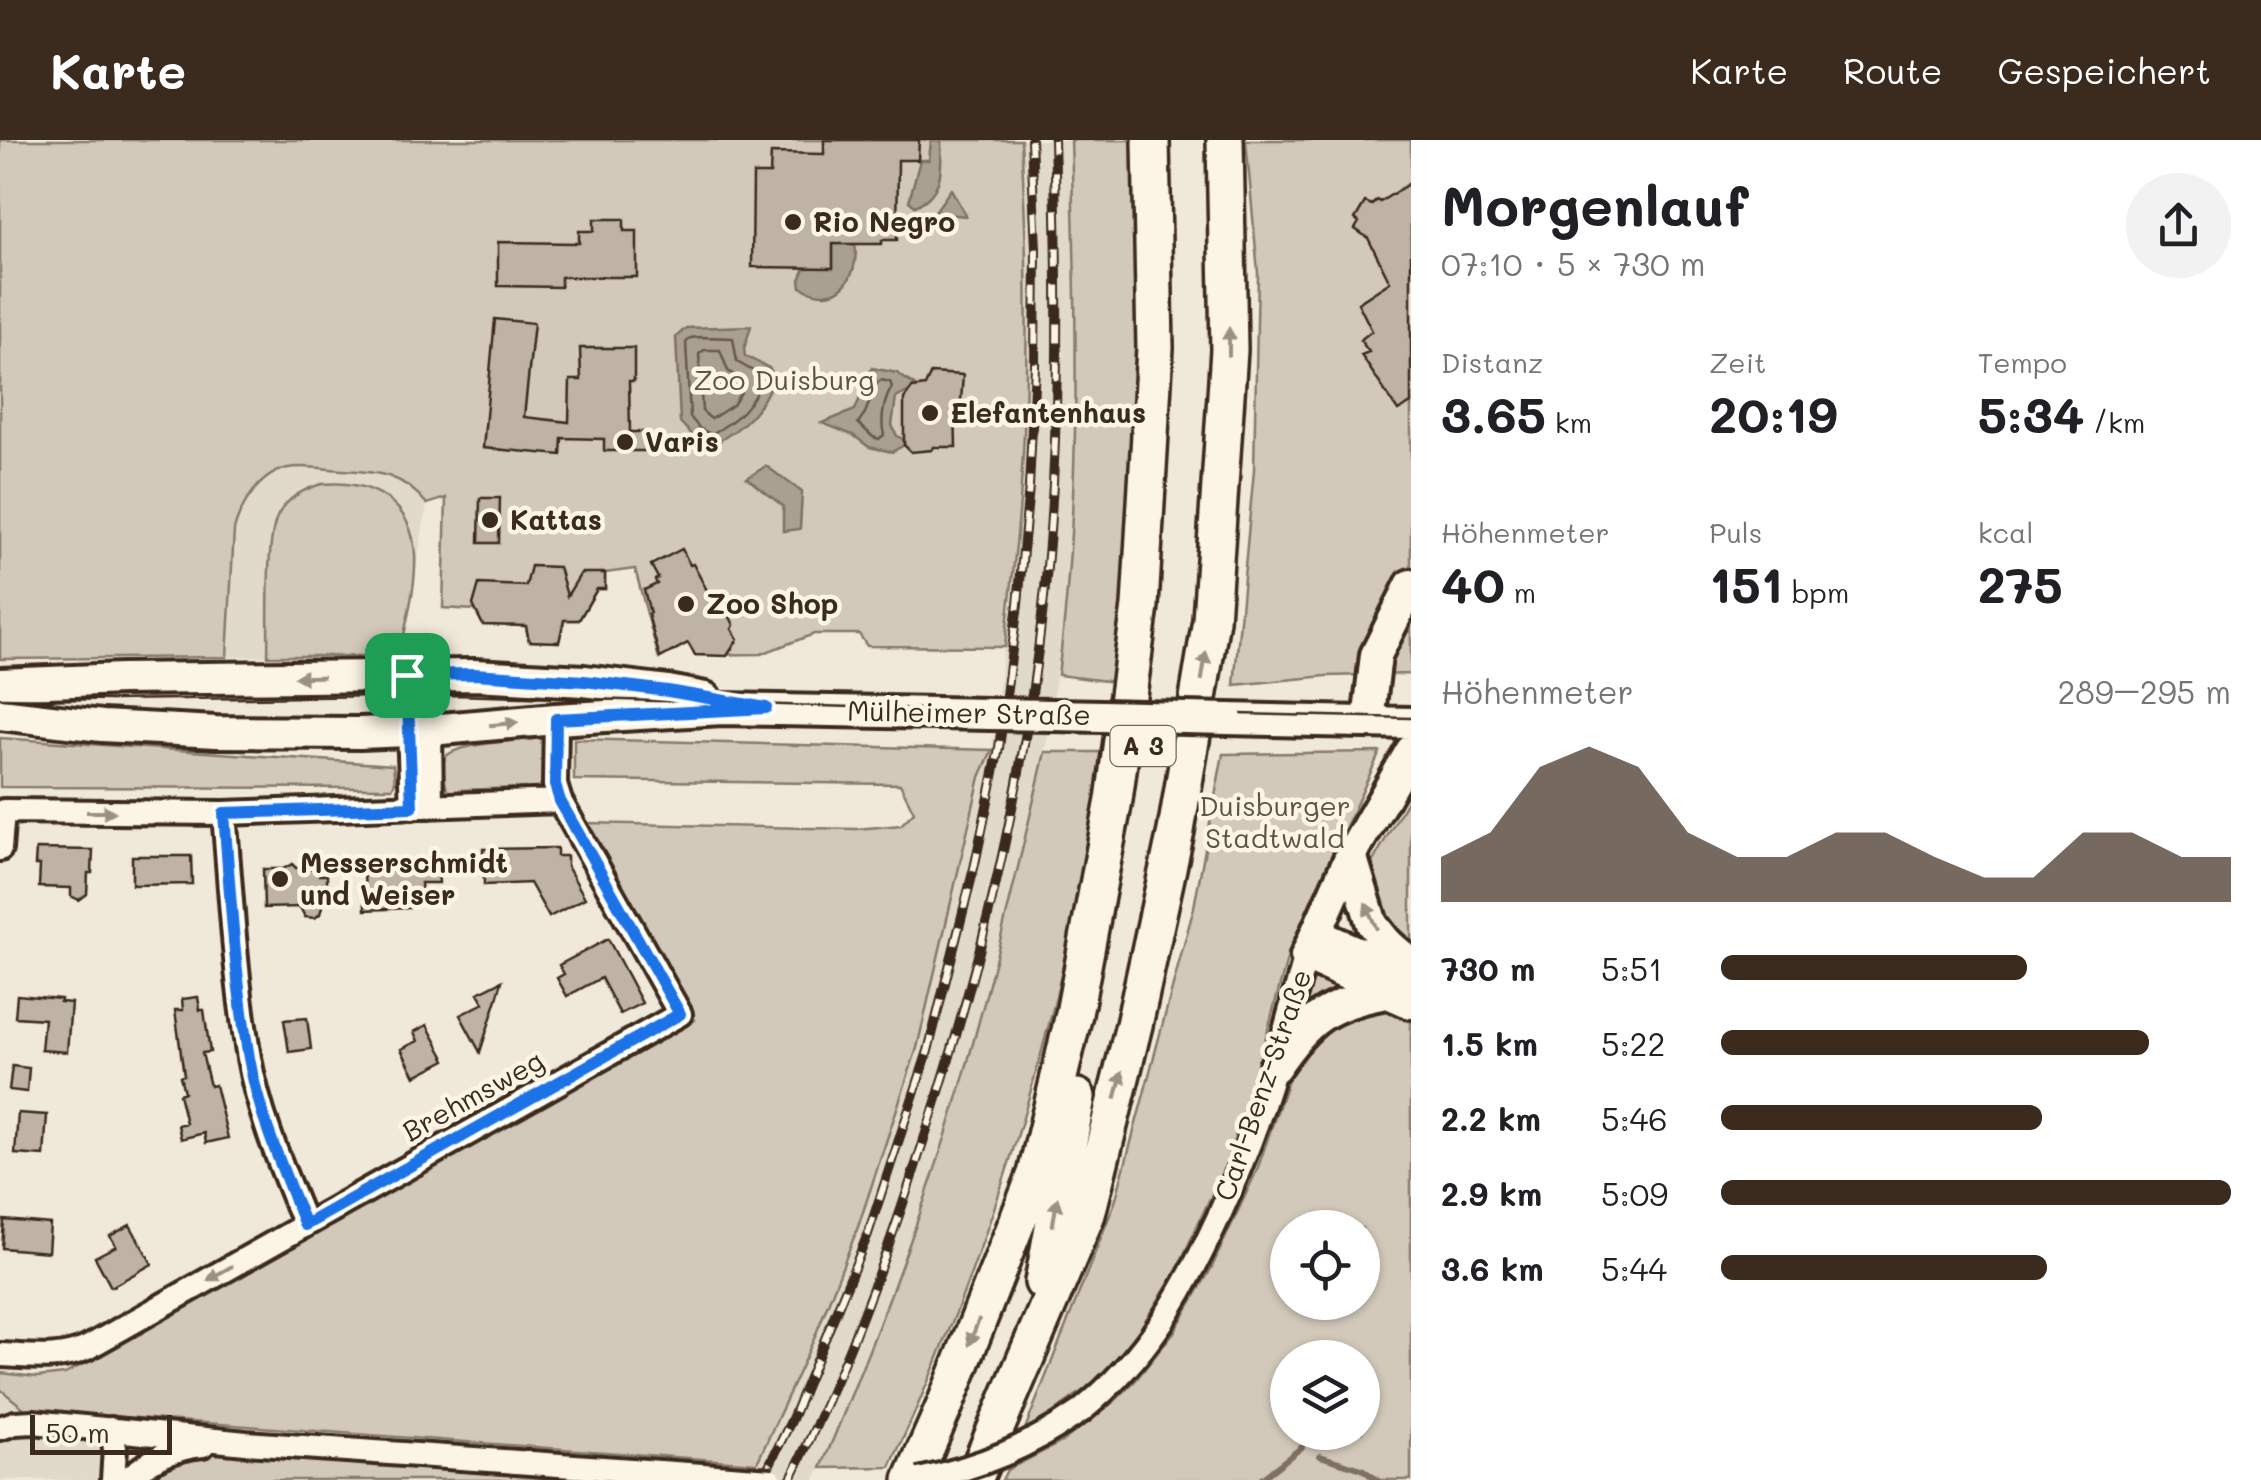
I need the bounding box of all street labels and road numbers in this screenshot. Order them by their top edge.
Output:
street label: Mülheimer Straße [847,692,1091,732]
road number: A 3 [1110,726,1176,766]
street label: Carl-Benz-Straße [1206,964,1319,1205]
street label: Brehmsweg [396,1042,549,1149]

